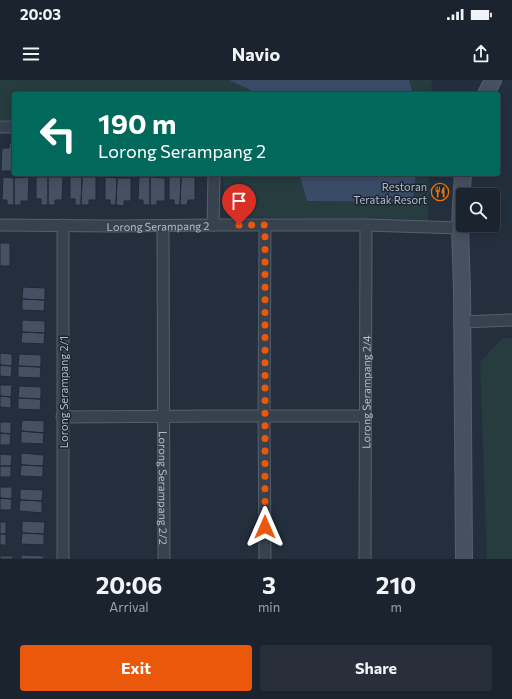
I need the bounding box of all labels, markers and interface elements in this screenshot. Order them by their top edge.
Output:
text: 20:03 [20,5,61,23]
icon: menu [20,43,42,65]
text: Navio [232,43,280,65]
icon: share [470,43,492,65]
text: 190 m [98,106,176,140]
icon: left [32,108,84,160]
text: Lorong Serampang 2 [98,140,266,162]
place label: Restoran Teratak Resort [353,180,427,206]
restaurant icon: Restoran Teratak Resort [430,182,450,202]
pin [222,184,256,225]
map controls [456,188,500,232]
button: search [456,188,500,232]
icon: arrive [228,190,250,212]
street label: Lorong Serampang 2 [107,219,209,233]
street label: Lorong Serampang 2/4 [359,335,372,449]
street label: Lorong Serampang 2/1 [57,336,70,448]
street label: Lorong Serampang 2/2 [157,431,170,545]
position arrow [244,506,286,548]
text: 20:06 [96,570,162,599]
text: 3 [262,570,276,599]
text: 210 [376,570,416,599]
text: Arrival [109,599,149,615]
text: min [258,599,280,615]
text: m [390,599,402,615]
button: Exit [20,645,252,691]
button: Share [260,645,492,691]

